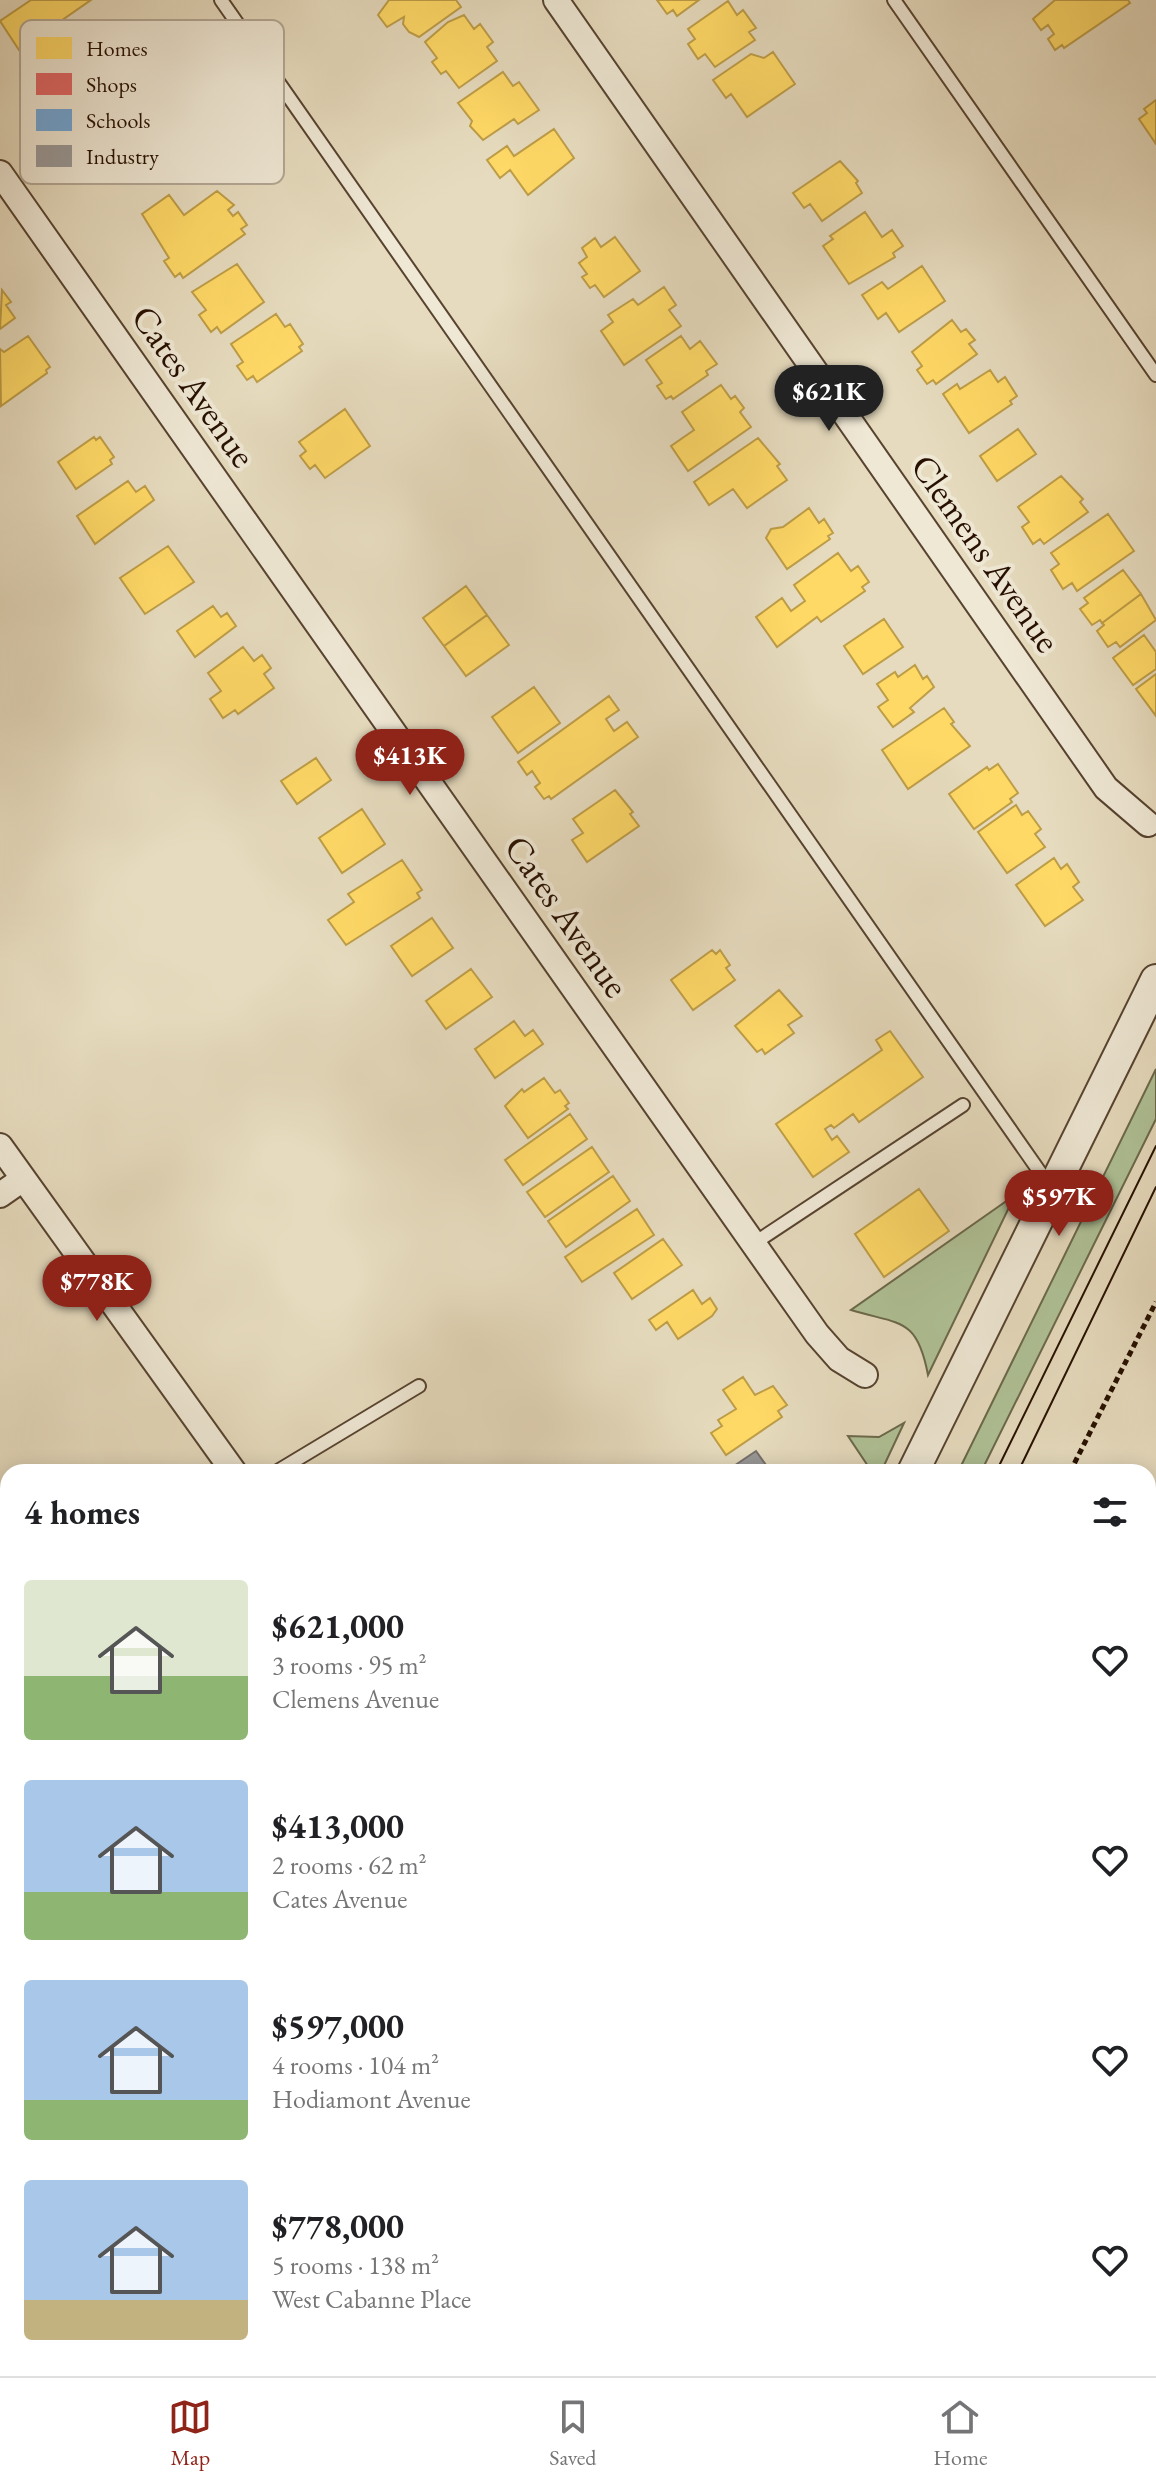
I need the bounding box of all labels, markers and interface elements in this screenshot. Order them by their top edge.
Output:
legend [20,20,284,184]
text: Homes [86,34,148,63]
text: Shops [86,70,137,99]
text: Schools [86,106,150,135]
text: Industry [86,142,159,171]
street label: Cates Avenue [121,296,267,476]
pin: $621K [773,365,885,433]
text: $621K [792,374,866,408]
street label: Clemens Avenue [900,445,1072,661]
pin: $413K [354,729,466,797]
text: $413K [373,738,447,772]
street label: Cates Avenue [494,826,640,1006]
pin: $597K [1003,1170,1115,1238]
text: $597K [1022,1179,1096,1213]
pin: $778K [41,1255,153,1323]
text: $778K [60,1264,134,1298]
text: 4 homes [24,1490,140,1534]
icon: filters [1088,1490,1132,1534]
text: $621,000 [272,1604,404,1648]
icon: home [88,1612,184,1708]
icon: heart [1088,1638,1132,1682]
text: 3 rooms · 95 m² [272,1648,427,1682]
text: Clemens Avenue [272,1682,439,1716]
text: $413,000 [272,1804,404,1848]
icon: home [88,1812,184,1908]
icon: heart [1088,1838,1132,1882]
text: 2 rooms · 62 m² [272,1848,427,1882]
text: Cates Avenue [272,1882,407,1916]
text: $597,000 [272,2004,404,2048]
icon: home [88,2012,184,2108]
icon: heart [1088,2038,1132,2082]
text: 4 rooms · 104 m² [272,2048,439,2082]
text: Hodiamont Avenue [272,2082,471,2116]
text: $778,000 [272,2204,404,2248]
icon: home [88,2212,184,2308]
icon: heart [1088,2238,1132,2282]
text: 5 rooms · 138 m² [272,2248,439,2282]
text: West Cabanne Place [272,2282,471,2316]
tab: Map [168,2395,212,2472]
tab: Saved [549,2395,596,2472]
tab: Home [933,2395,988,2472]

